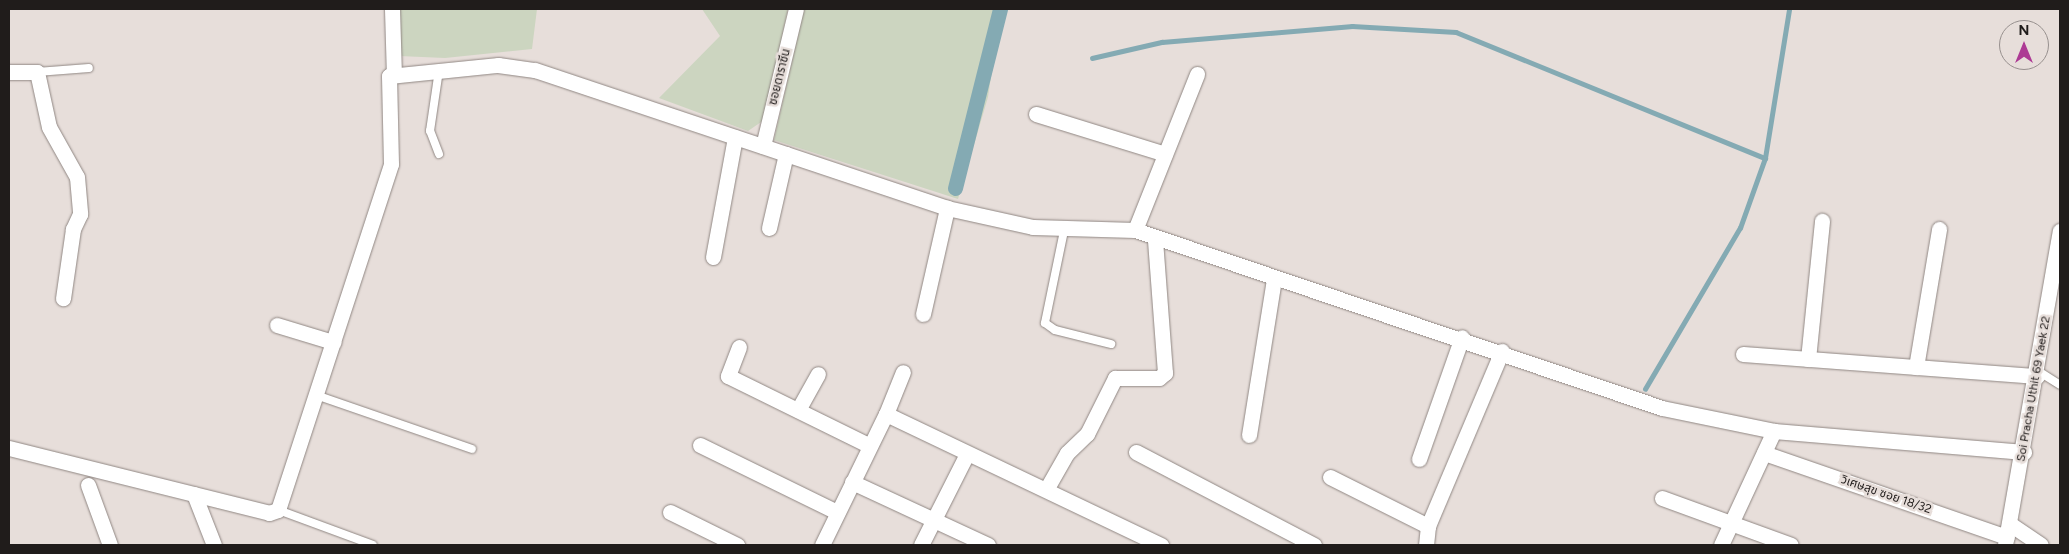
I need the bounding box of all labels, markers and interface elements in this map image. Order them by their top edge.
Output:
north arrow [1999,20,2049,70]
text: N [2019,22,2029,39]
street label: ซอยดาราซีน [766,47,794,107]
street label: Soi Pracha Uthit 69 Yaek 22 [2014,315,2054,463]
street label: วิเศษสุข ซอย 18/32 [1839,473,1933,517]

